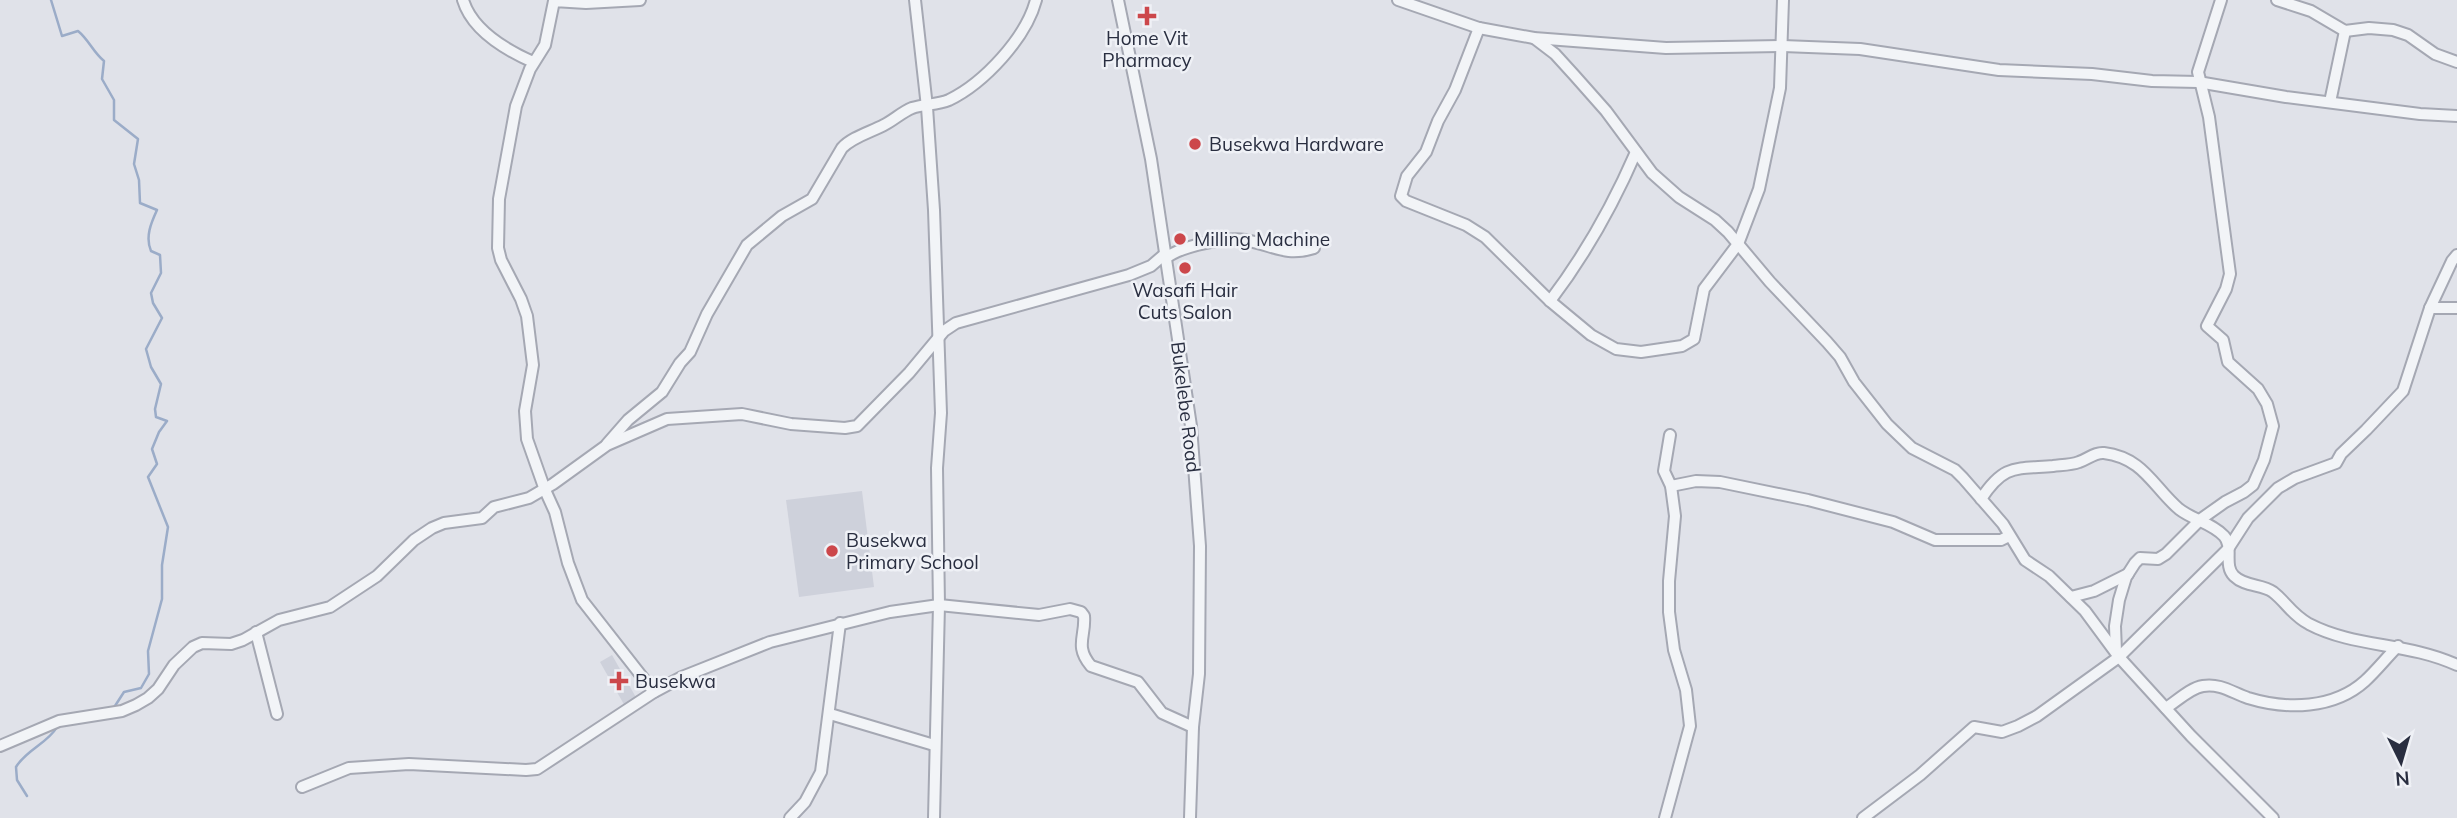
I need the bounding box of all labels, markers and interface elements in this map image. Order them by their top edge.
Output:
marker: Home Vit Pharmacy [1139,8,1155,24]
place label: Home Vit Pharmacy [1102,26,1192,72]
place label: Busekwa Hardware [1209,132,1384,156]
marker: Busekwa Hardware [1187,136,1203,152]
place label: Milling Machine [1194,227,1330,251]
marker: Milling Machine [1172,231,1188,247]
marker: Wasafi Hair Cuts Salon [1177,260,1193,276]
place label: Wasafi Hair Cuts Salon [1132,278,1238,324]
street label: Bukelebe Road [1166,340,1206,474]
place label: Busekwa Primary School [846,528,979,574]
marker: Busekwa Primary School [824,543,840,559]
place label: Busekwa [635,669,716,693]
marker: Busekwa [609,671,629,691]
north arrow [2366,727,2436,797]
text: N [2394,766,2411,792]

